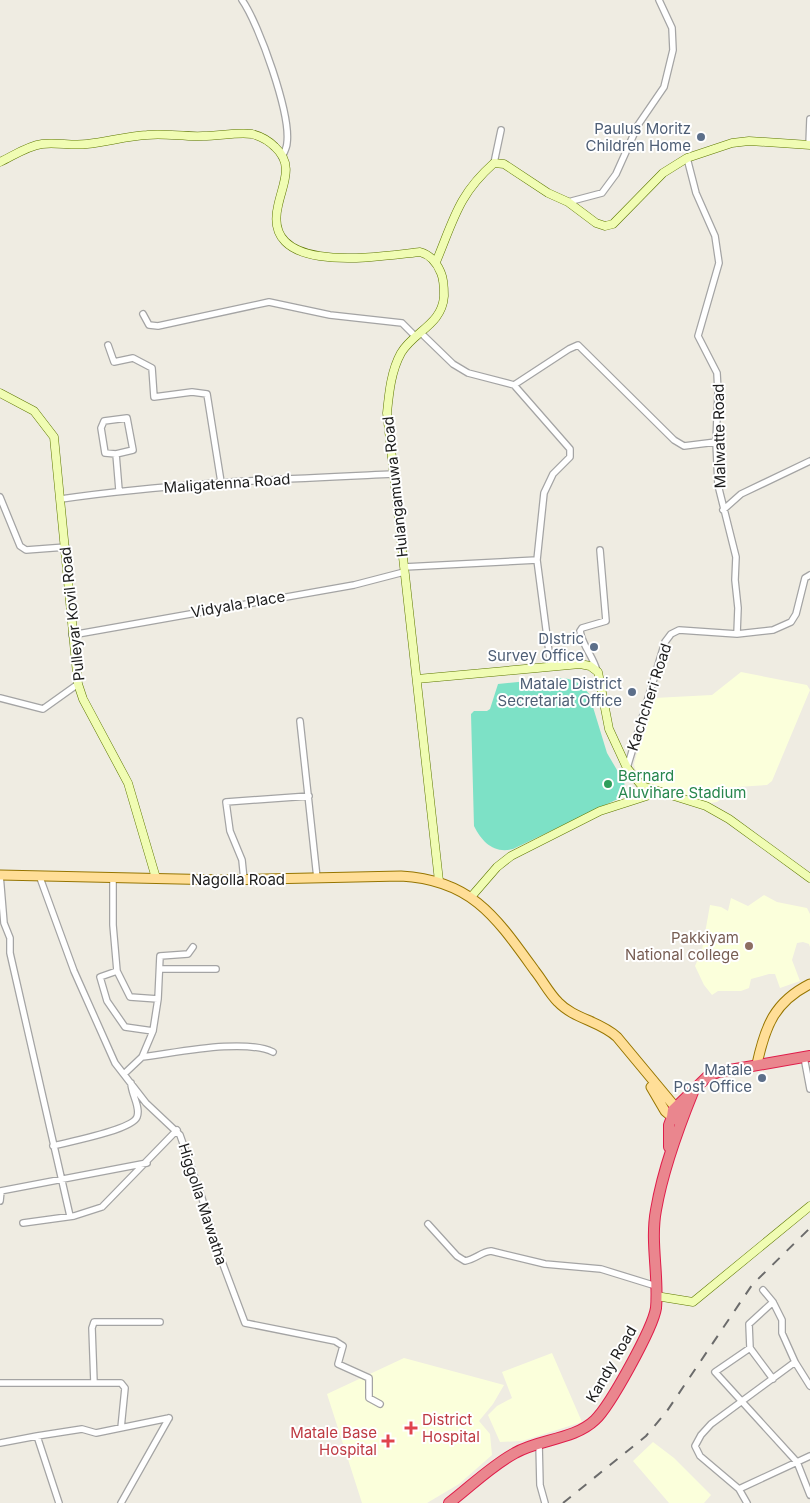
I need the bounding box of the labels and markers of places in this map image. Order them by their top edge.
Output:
place label: Paulus Moritz Children Home [585,119,691,155]
marker: Paulus Moritz Children Home [695,131,707,143]
place label: DIstric Survey Office [487,629,584,665]
marker: DIstric Survey Office [588,641,600,653]
place label: Matale District Secretariat Office [498,674,622,710]
marker: Matale District Secretariat Office [626,686,638,698]
place label: Bernard Aluvihare Stadium [618,766,746,802]
marker: Bernard Aluvihare Stadium [602,778,614,790]
place label: Pakkiyam National college [625,928,739,964]
marker: Pakkiyam National college [743,940,755,952]
place label: Matale Post Office [674,1060,752,1096]
marker: Matale Post Office [756,1072,768,1084]
place label: District Hospital [422,1410,480,1446]
marker: District Hospital [404,1421,418,1435]
place label: Matale Base Hospital [290,1423,377,1459]
marker: Matale Base Hospital [381,1434,395,1448]

